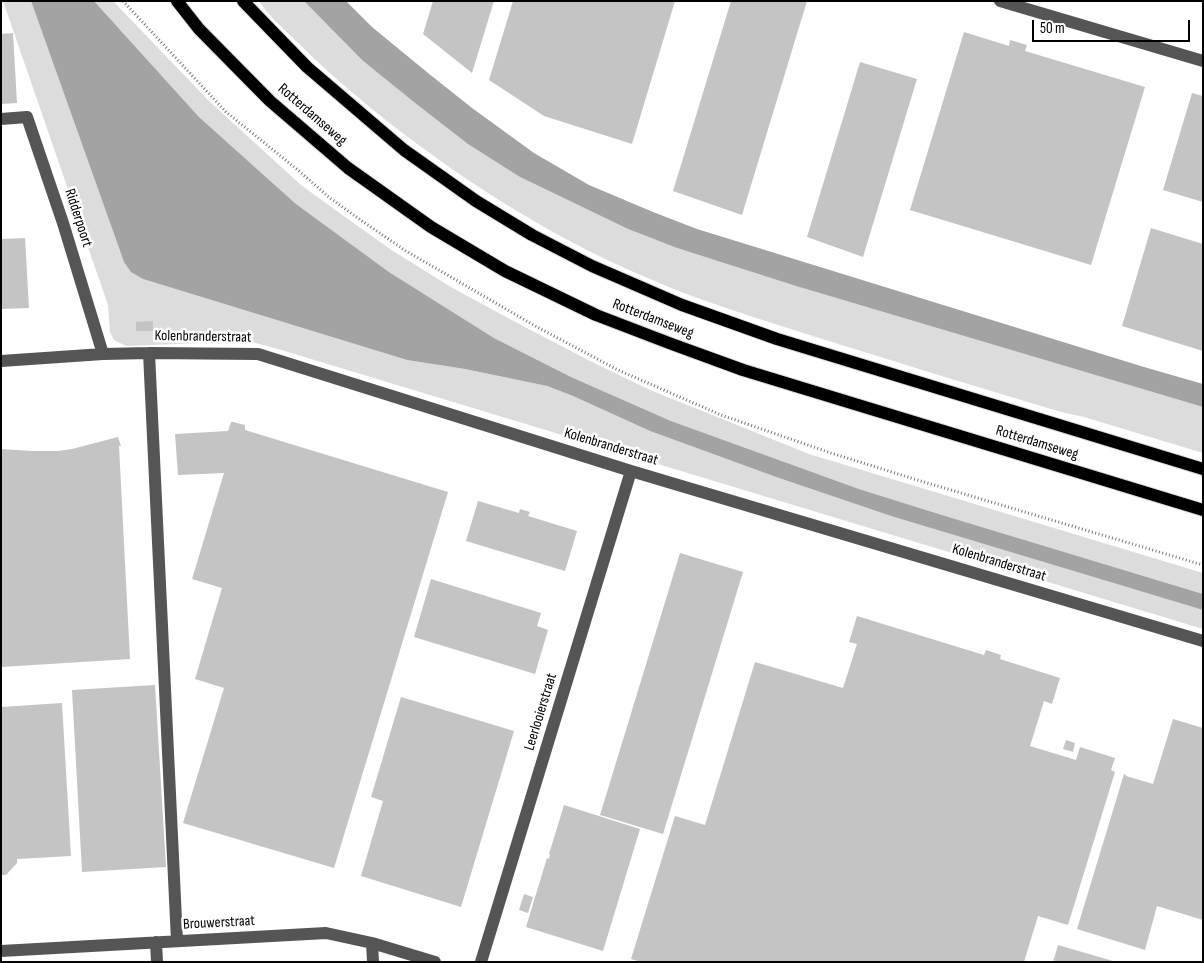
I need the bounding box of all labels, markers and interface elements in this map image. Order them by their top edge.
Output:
scale bar [1034,10,1192,42]
text: 50 m [1040,19,1065,38]
street label: Rotterdamseweg [274,80,350,150]
street label: Ridderpoort [60,187,96,249]
street label: Rotterdamseweg [610,295,696,343]
street label: Kolenbranderstraat [154,327,252,347]
street label: Rotterdamseweg [993,422,1081,464]
street label: Kolenbranderstraat [562,424,660,470]
street label: Kolenbranderstraat [950,540,1048,586]
street label: Leerlooierstraat [521,671,561,753]
street label: Brouwerstraat [183,912,255,934]

